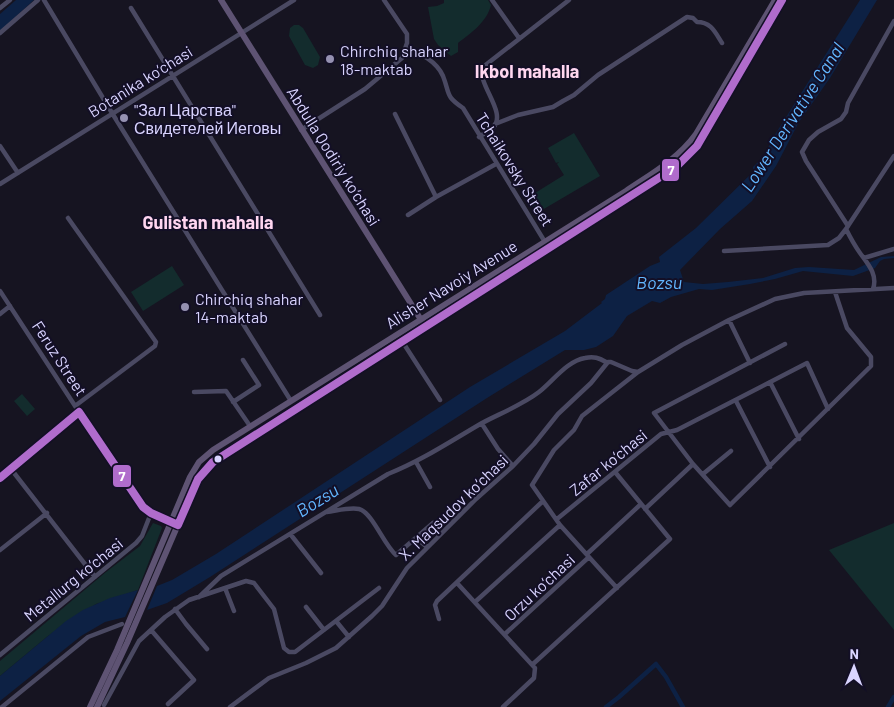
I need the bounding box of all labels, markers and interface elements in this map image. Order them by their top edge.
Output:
water label: Lower Derivative Canal [736,38,848,196]
street label: Botanika ko‘chasi [84,41,196,121]
place label: Chirchiq shahar 18-maktab [340,41,449,78]
marker: Chirchiq shahar 18-maktab [324,53,336,65]
district label: Ikbol mahalla [475,60,579,82]
street label: Abdulla Qodiriy ko‘chasi [283,83,385,229]
place label: "Зал Царства" Свидетелей Иеговы [134,100,281,137]
street label: Tchaikovsky Street [472,109,558,229]
marker: "Зал Царства" Свидетелей Иеговы [118,112,130,124]
line badge: 7 [661,158,680,182]
text: 7 [668,161,675,178]
district label: Gulistan mahalla [143,211,273,233]
street label: Alisher Navoiy Avenue [382,236,520,332]
water label: Bozsu [636,271,682,293]
place label: Chirchiq shahar 14-maktab [195,289,304,326]
marker: Chirchiq shahar 14-maktab [179,301,191,313]
street label: Feruz Street [29,317,91,399]
street label: Zafar ko‘chasi [565,425,651,499]
street label: X. Maqsudov ko‘chasi [394,450,512,564]
unlabelled marker [213,454,223,464]
line badge: 7 [112,464,132,488]
text: 7 [119,467,126,484]
water label: Bozsu [292,478,342,522]
street label: Metallurg ko‘chasi [20,533,126,625]
street label: Orzu ko‘chasi [500,550,578,624]
north arrow [829,642,879,692]
text: N [849,645,859,662]

